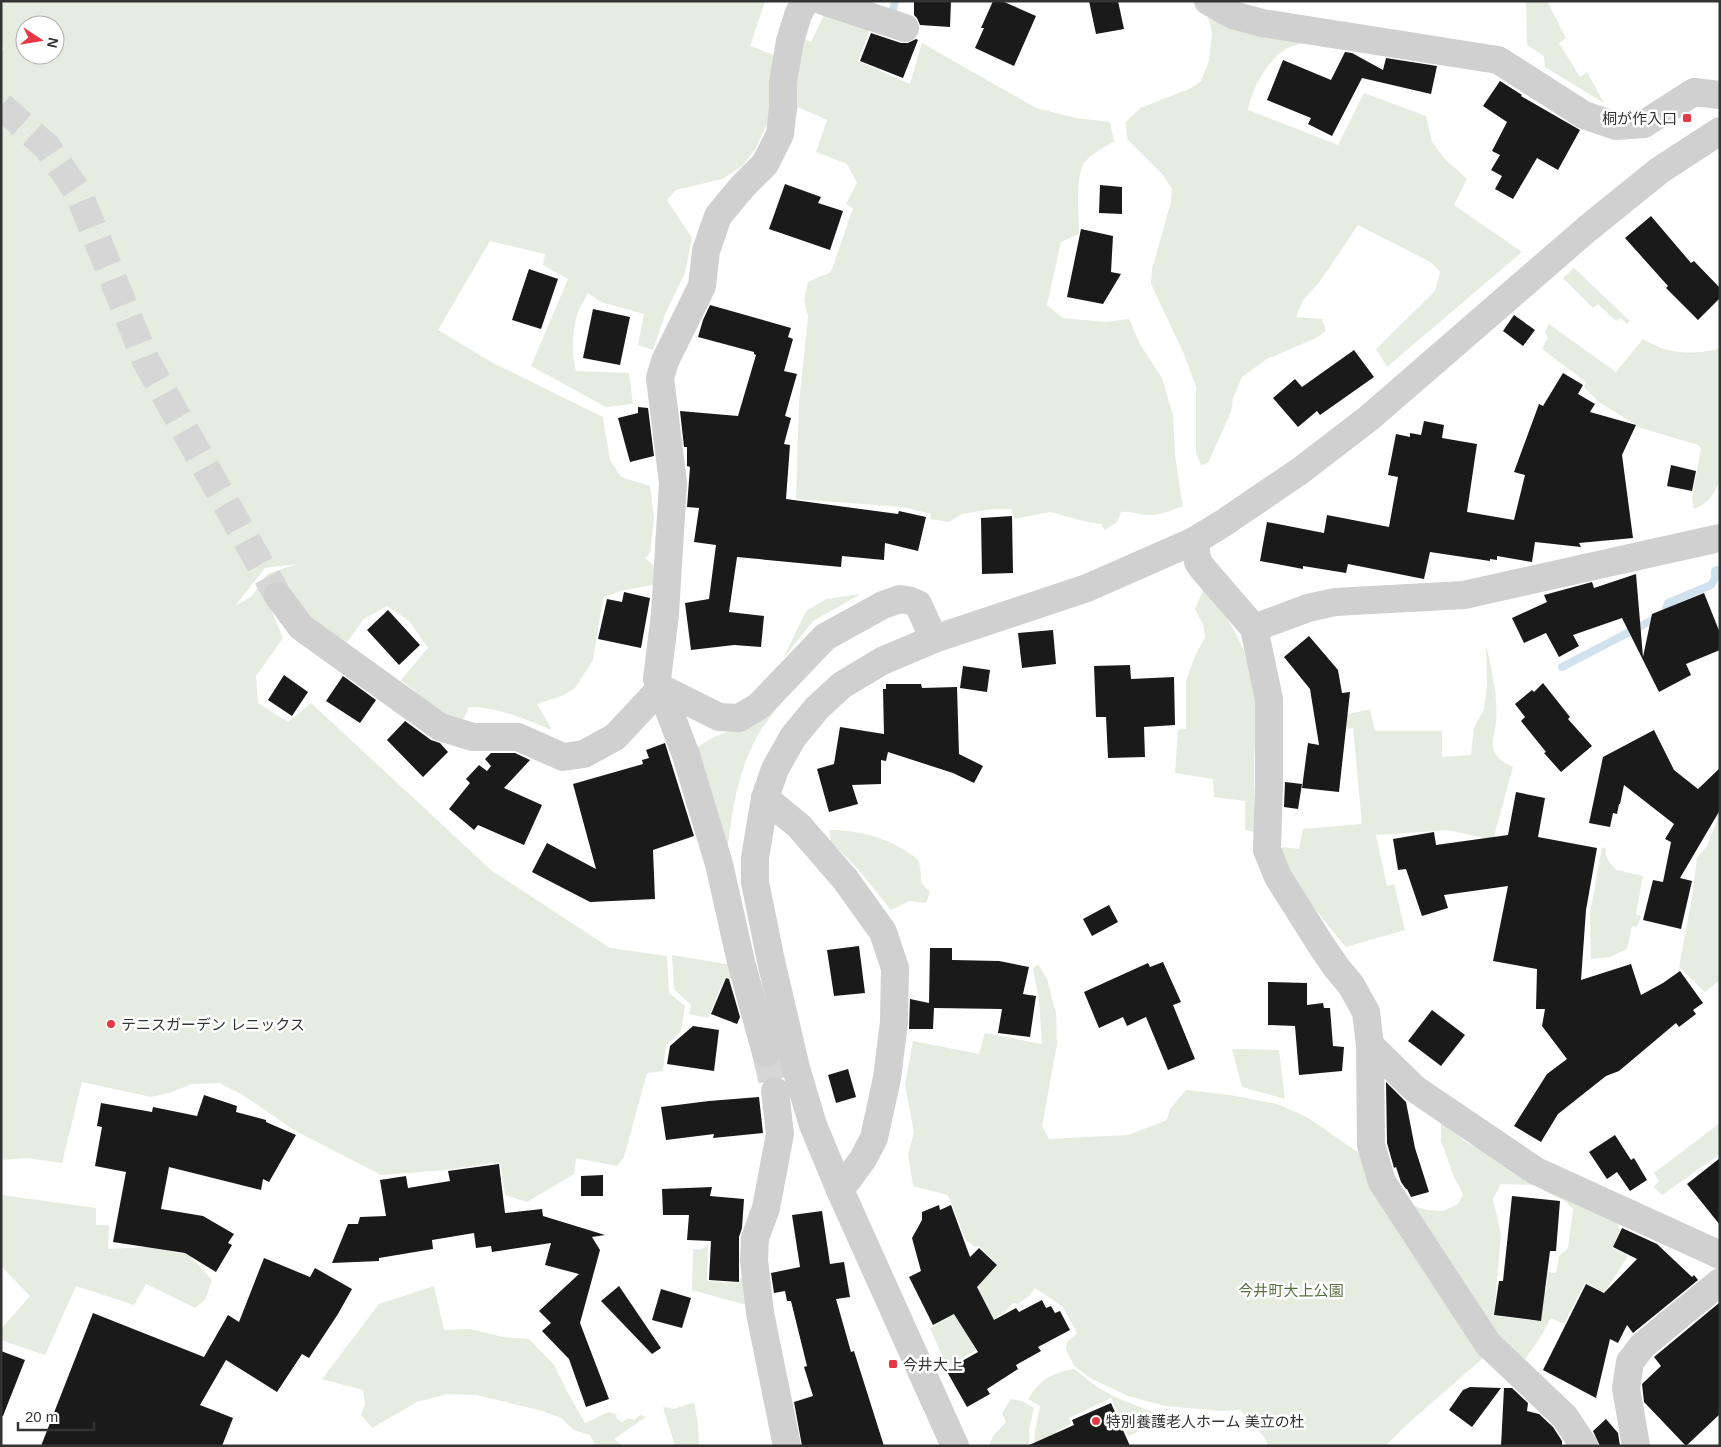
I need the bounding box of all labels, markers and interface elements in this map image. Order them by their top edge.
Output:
north arrow [15,15,65,65]
text: N [44,36,62,49]
place label: 桐が作入口 [1602,110,1677,127]
marker: 桐が作入口 [1681,112,1693,124]
place label: テニスガーデン レニックス [121,1016,305,1033]
marker: テニスガーデン レニックス [105,1018,117,1030]
park label: 今井町大上公園 [1238,1282,1344,1299]
place label: 今井大上 [903,1356,963,1373]
marker: 今井大上 [887,1358,899,1370]
scale bar [18,1400,94,1432]
text: 20 m [25,1408,58,1425]
place label: 特別養護老人ホーム 美立の杜 [1106,1413,1305,1430]
marker: 特別養護老人ホーム 美立の杜 [1090,1415,1102,1427]

